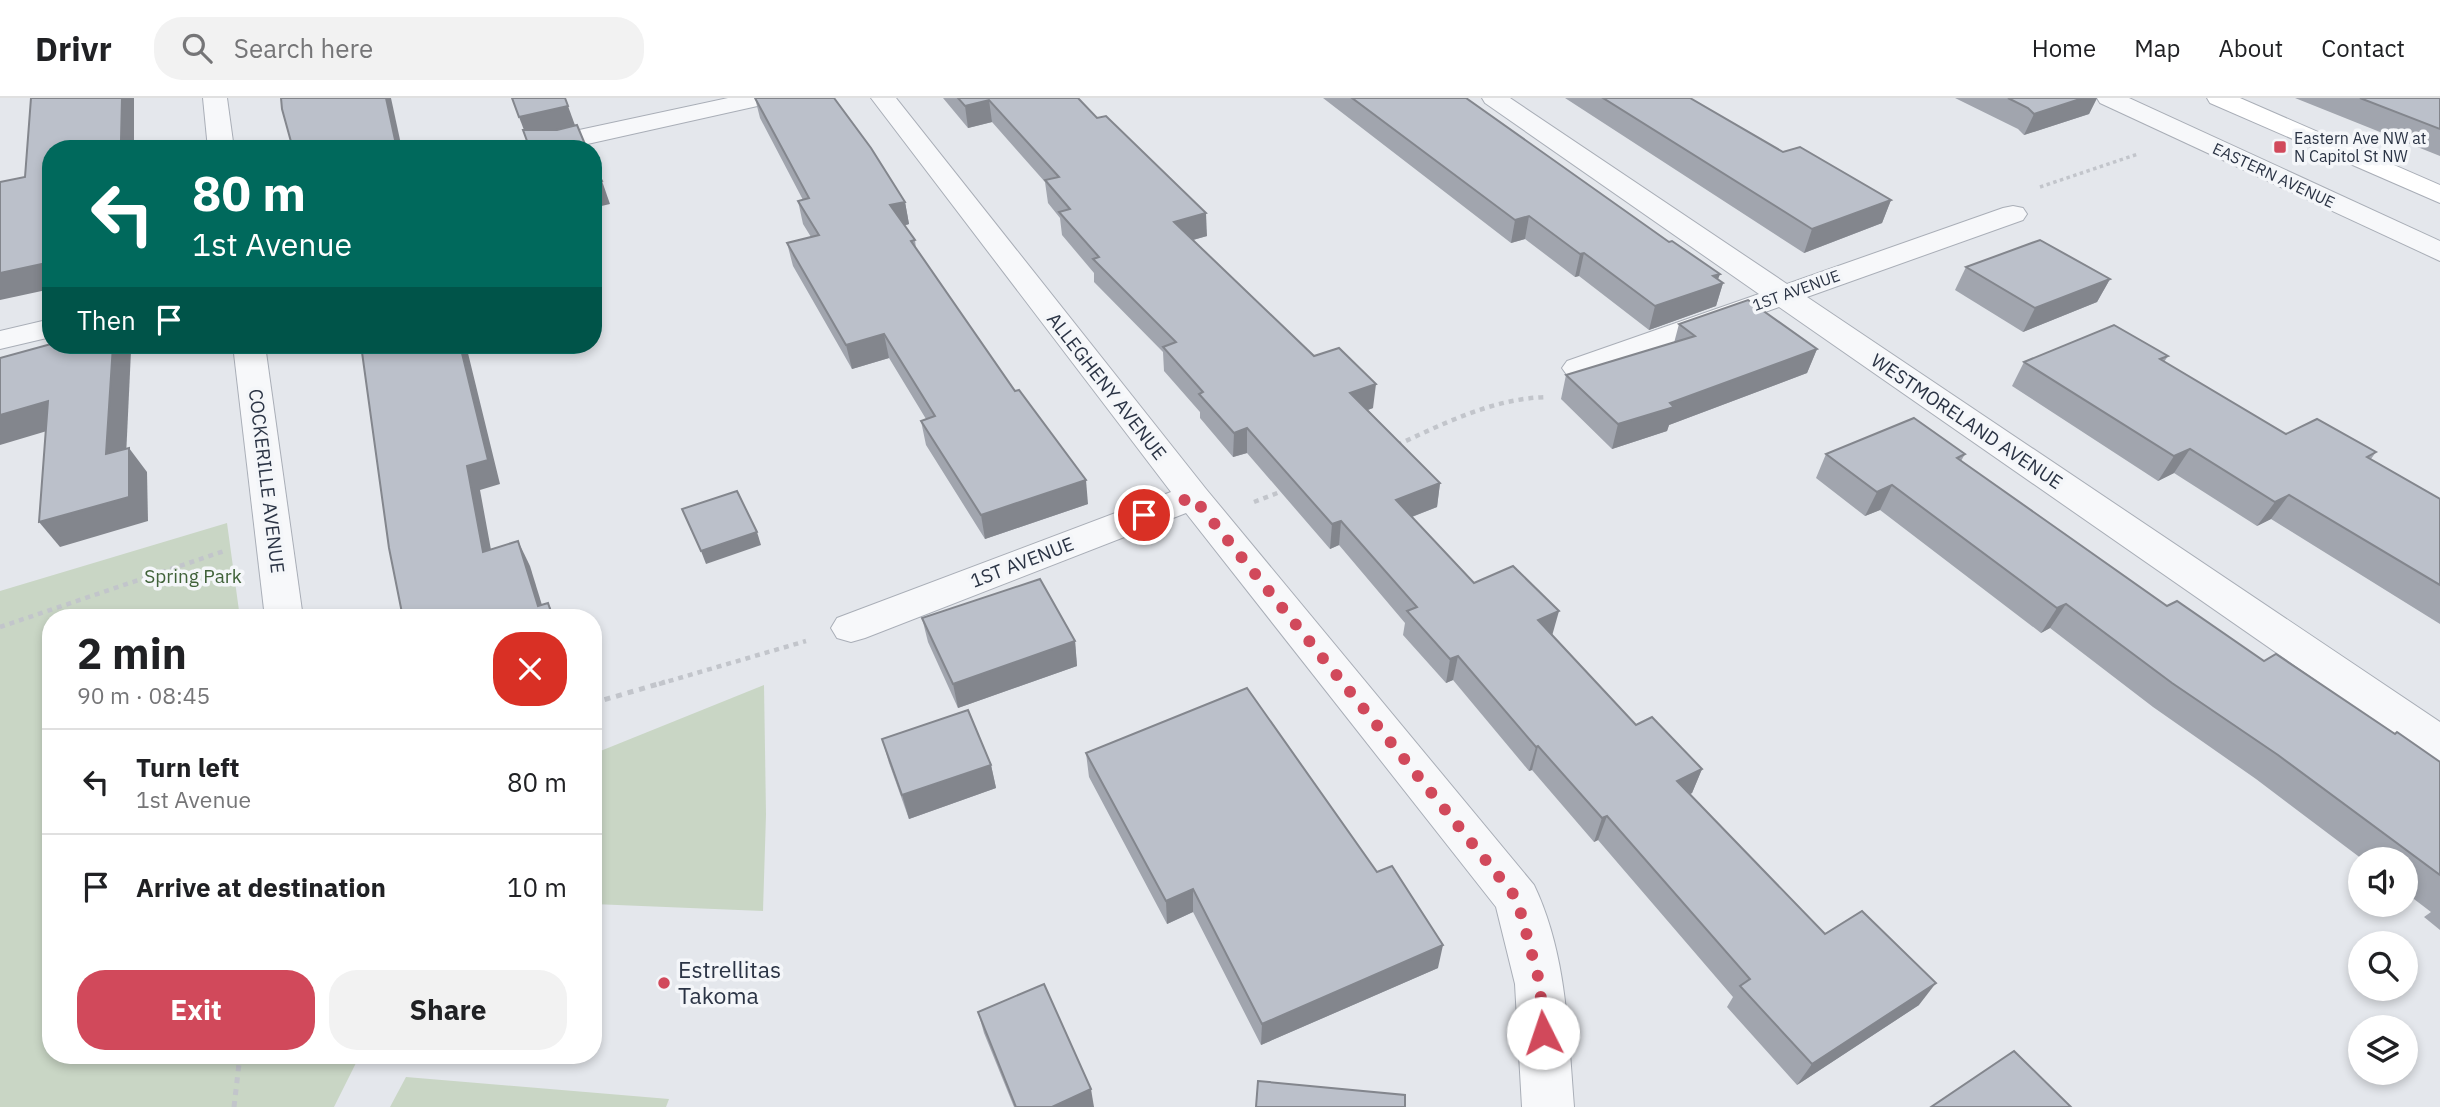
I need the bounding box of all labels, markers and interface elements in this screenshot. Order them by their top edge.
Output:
search box [154,17,644,80]
text: Drivr [35,27,112,70]
icon: search [178,29,216,67]
text: Search here [234,31,373,65]
text: Home [2032,32,2096,64]
text: Map [2134,32,2180,64]
text: About [2218,32,2283,64]
text: Contact [2321,32,2405,64]
place label: Eastern Ave NW at N Capitol St NW [2294,128,2426,166]
street label: EASTERN AVENUE [2210,138,2338,212]
marker: Eastern Ave NW at N Capitol St NW [2272,139,2288,155]
text: 80 m [192,161,306,224]
icon: left [77,168,168,259]
text: 1st Avenue [192,223,352,265]
street label: 1ST AVENUE [1749,265,1843,315]
icon: arrive [150,301,188,339]
text: Then [77,303,136,337]
street label: ALLEGHENY AVENUE [1042,307,1172,465]
street label: WESTMORELAND AVENUE [1867,348,2067,494]
street label: COCKERILLE AVENUE [244,387,290,575]
pin [1114,485,1174,545]
icon: arrive [1125,496,1163,534]
street label: 1ST AVENUE [967,531,1077,593]
park label: Spring Park [144,564,242,588]
text: 2 min [77,626,187,681]
button: close [493,632,567,706]
text: 90 m · 08:45 [77,680,210,710]
text: Turn left [136,750,239,784]
icon: left [77,763,115,801]
text: 80 m [507,765,567,799]
text: 1st Avenue [136,784,251,814]
map controls [2348,847,2418,1085]
button: sound [2348,847,2418,917]
icon: arrive [77,868,115,906]
text: Arrive at destination [136,870,386,904]
text: 10 m [507,870,567,904]
button: search [2348,931,2418,1001]
place label: Estrellitas Takoma [678,954,781,1010]
button: Exit [77,970,315,1050]
button: Share [329,970,567,1050]
marker: Estrellitas Takoma [656,975,672,991]
position arrow [1506,996,1580,1070]
button: layers [2348,1015,2418,1085]

